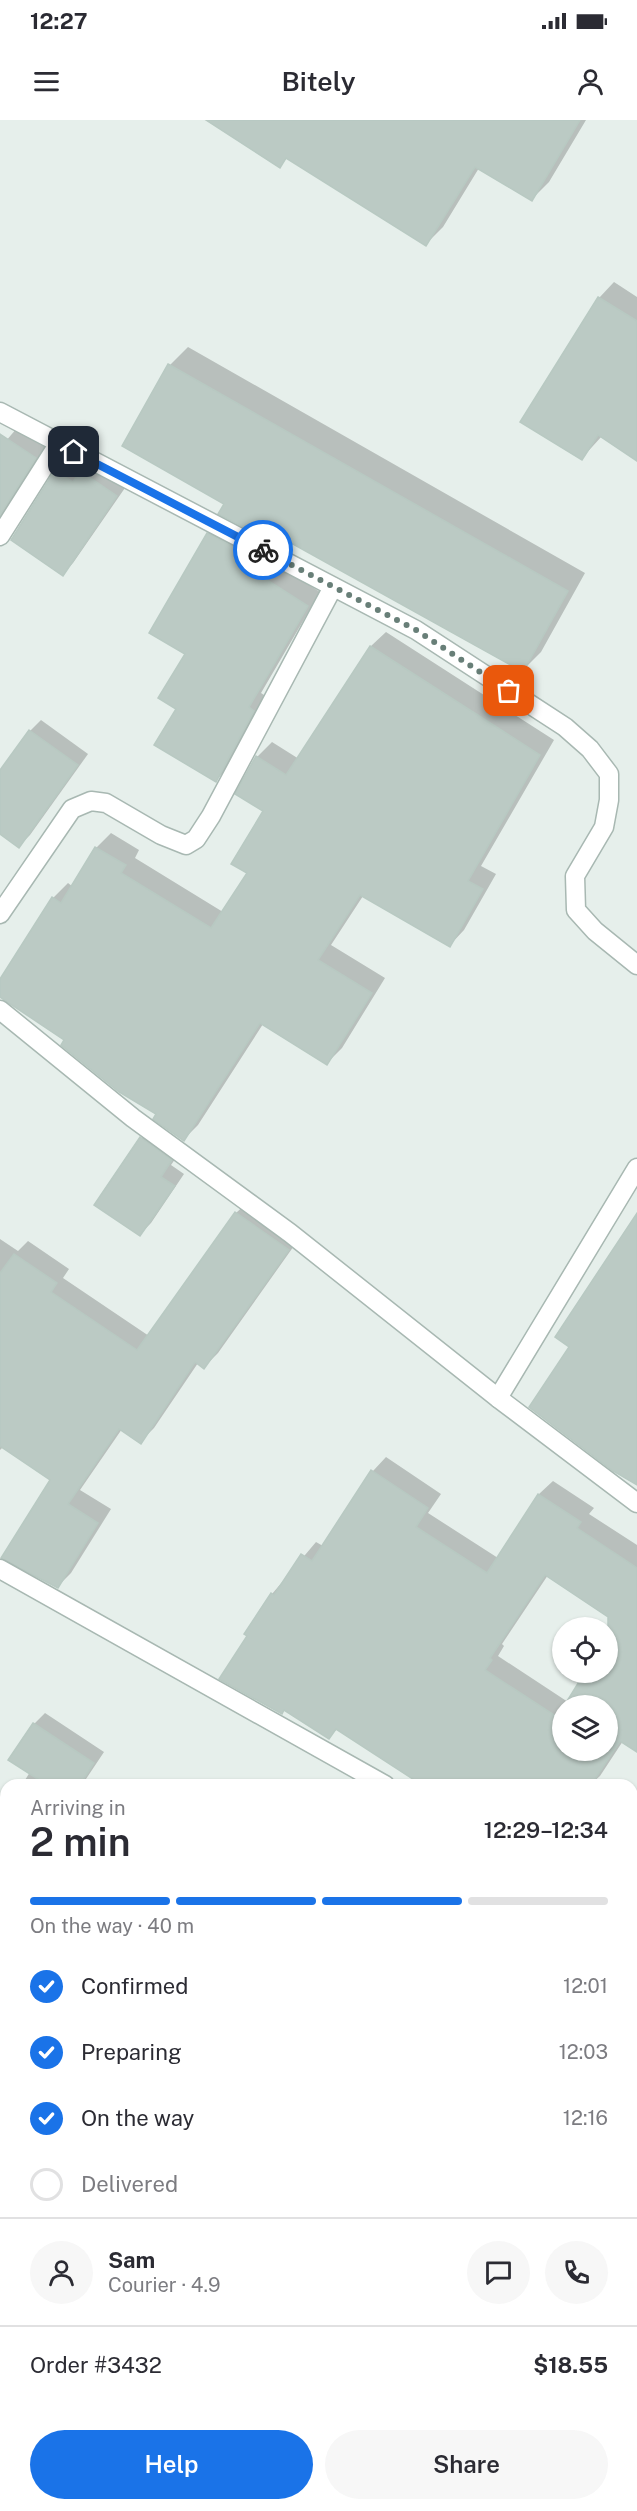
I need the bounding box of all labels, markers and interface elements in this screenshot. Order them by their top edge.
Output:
text: 12:27 [30,8,88,34]
icon: menu [30,65,63,98]
text: Bitely [281,65,356,97]
icon: person [574,65,607,98]
pin [48,426,99,477]
icon: home [57,435,90,468]
courier [233,520,293,580]
icon: bike [247,534,280,567]
pin [483,665,534,716]
icon: bag [492,674,525,707]
map controls [552,1617,618,1761]
button: locate [552,1617,618,1683]
button: layers [552,1695,618,1761]
text: Arriving in [30,1796,125,1820]
text: 12:29–12:34 [484,1817,608,1843]
text: 2 min [30,1819,131,1865]
text: On the way · 40 m [30,1914,194,1938]
icon: check [30,1970,63,2003]
text: Confirmed [81,1973,188,1999]
text: 12:01 [563,1974,608,1998]
icon: check [30,2036,63,2069]
text: Preparing [81,2039,182,2065]
text: 12:03 [559,2040,608,2064]
icon: check [30,2102,63,2135]
text: On the way [81,2105,194,2131]
text: 12:16 [563,2106,608,2130]
text: Delivered [81,2171,178,2197]
button: person [30,2241,93,2304]
button: chat [467,2241,530,2304]
button: phone [545,2241,608,2304]
text: Sam [108,2247,155,2273]
text: Courier · 4.9 [108,2273,220,2297]
text: Order #3432 [30,2352,162,2378]
text: $18.55 [533,2352,608,2378]
button: Help [30,2430,313,2499]
button: Share [325,2430,608,2499]

